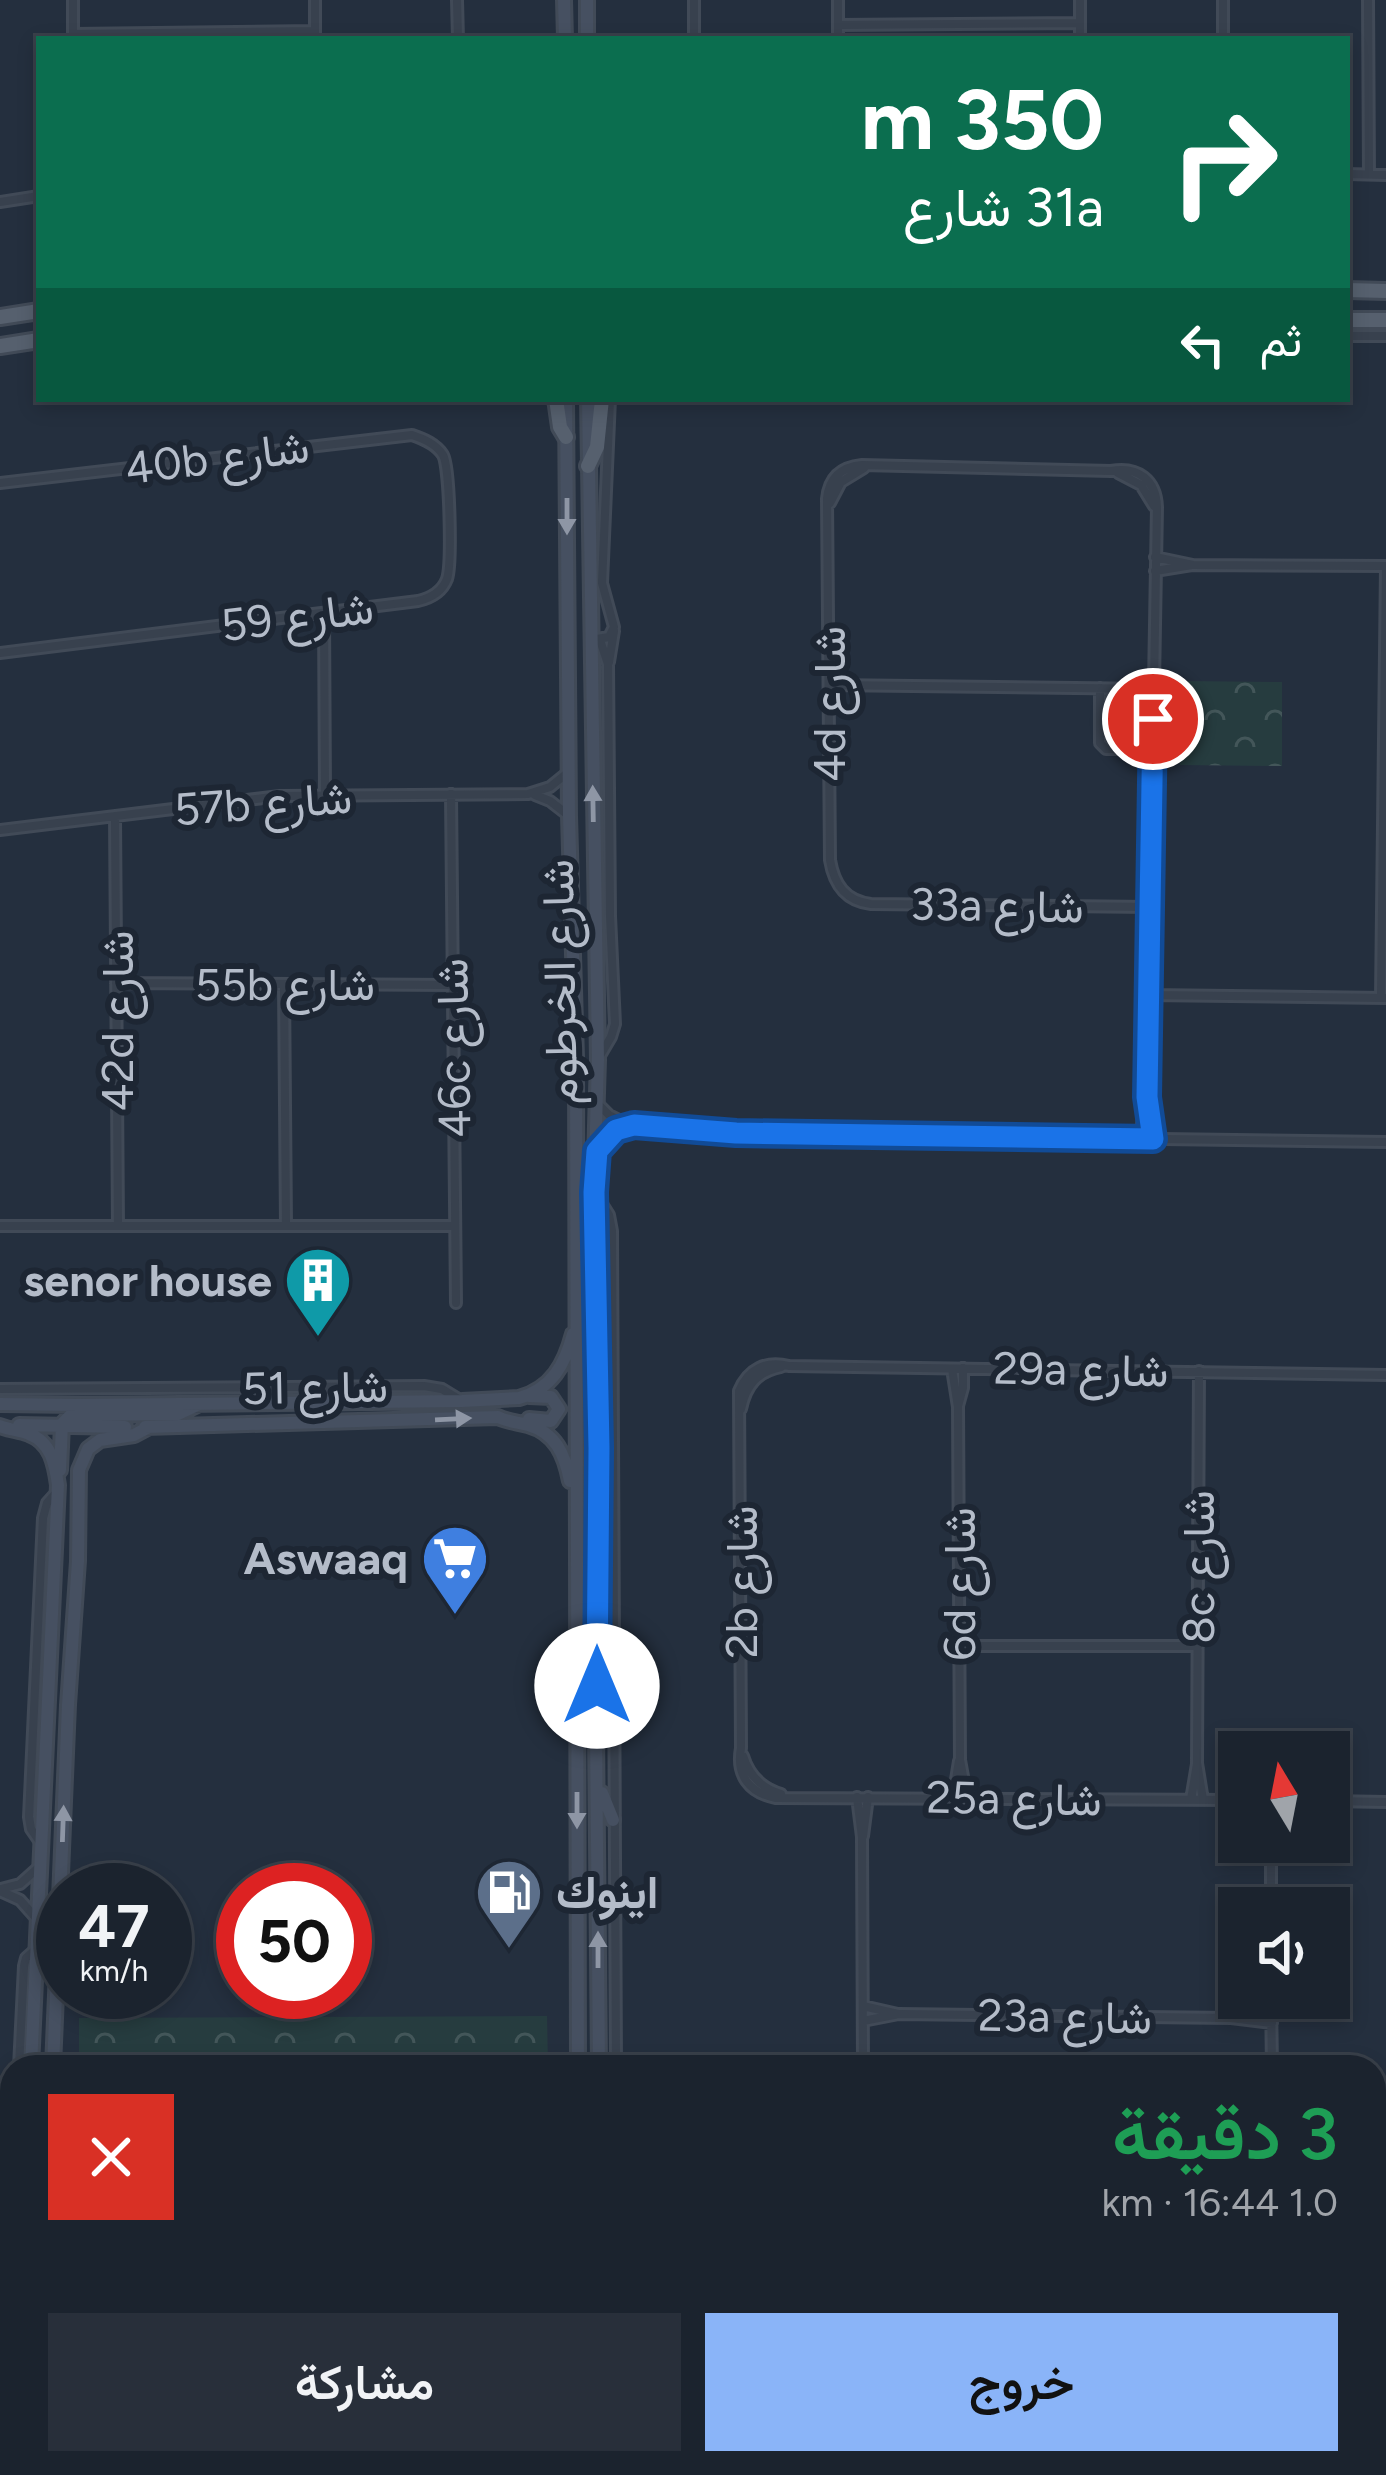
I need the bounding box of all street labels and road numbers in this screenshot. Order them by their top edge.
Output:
street label: 40b شارع [122,419,312,499]
street label: شارع 59 [218,580,377,656]
street label: 4d شارع [802,626,860,782]
street label: 57b شارع [172,770,354,840]
street label: شارع الخرطوم [530,859,592,1105]
street label: 33a شارع [910,876,1084,938]
street label: 42d شارع [90,930,148,1112]
street label: 55b شارع [195,957,375,1015]
street label: 46c شارع [424,958,486,1138]
street label: 29a شارع [993,1340,1169,1402]
street label: شارع 51 [241,1359,389,1419]
street label: 8c شارع [1171,1490,1229,1644]
street label: 2b شارع [714,1505,772,1659]
street label: 6d شارع [932,1507,990,1661]
street label: 25a شارع [926,1769,1102,1831]
street label: 23a شارع [977,1987,1153,2049]

